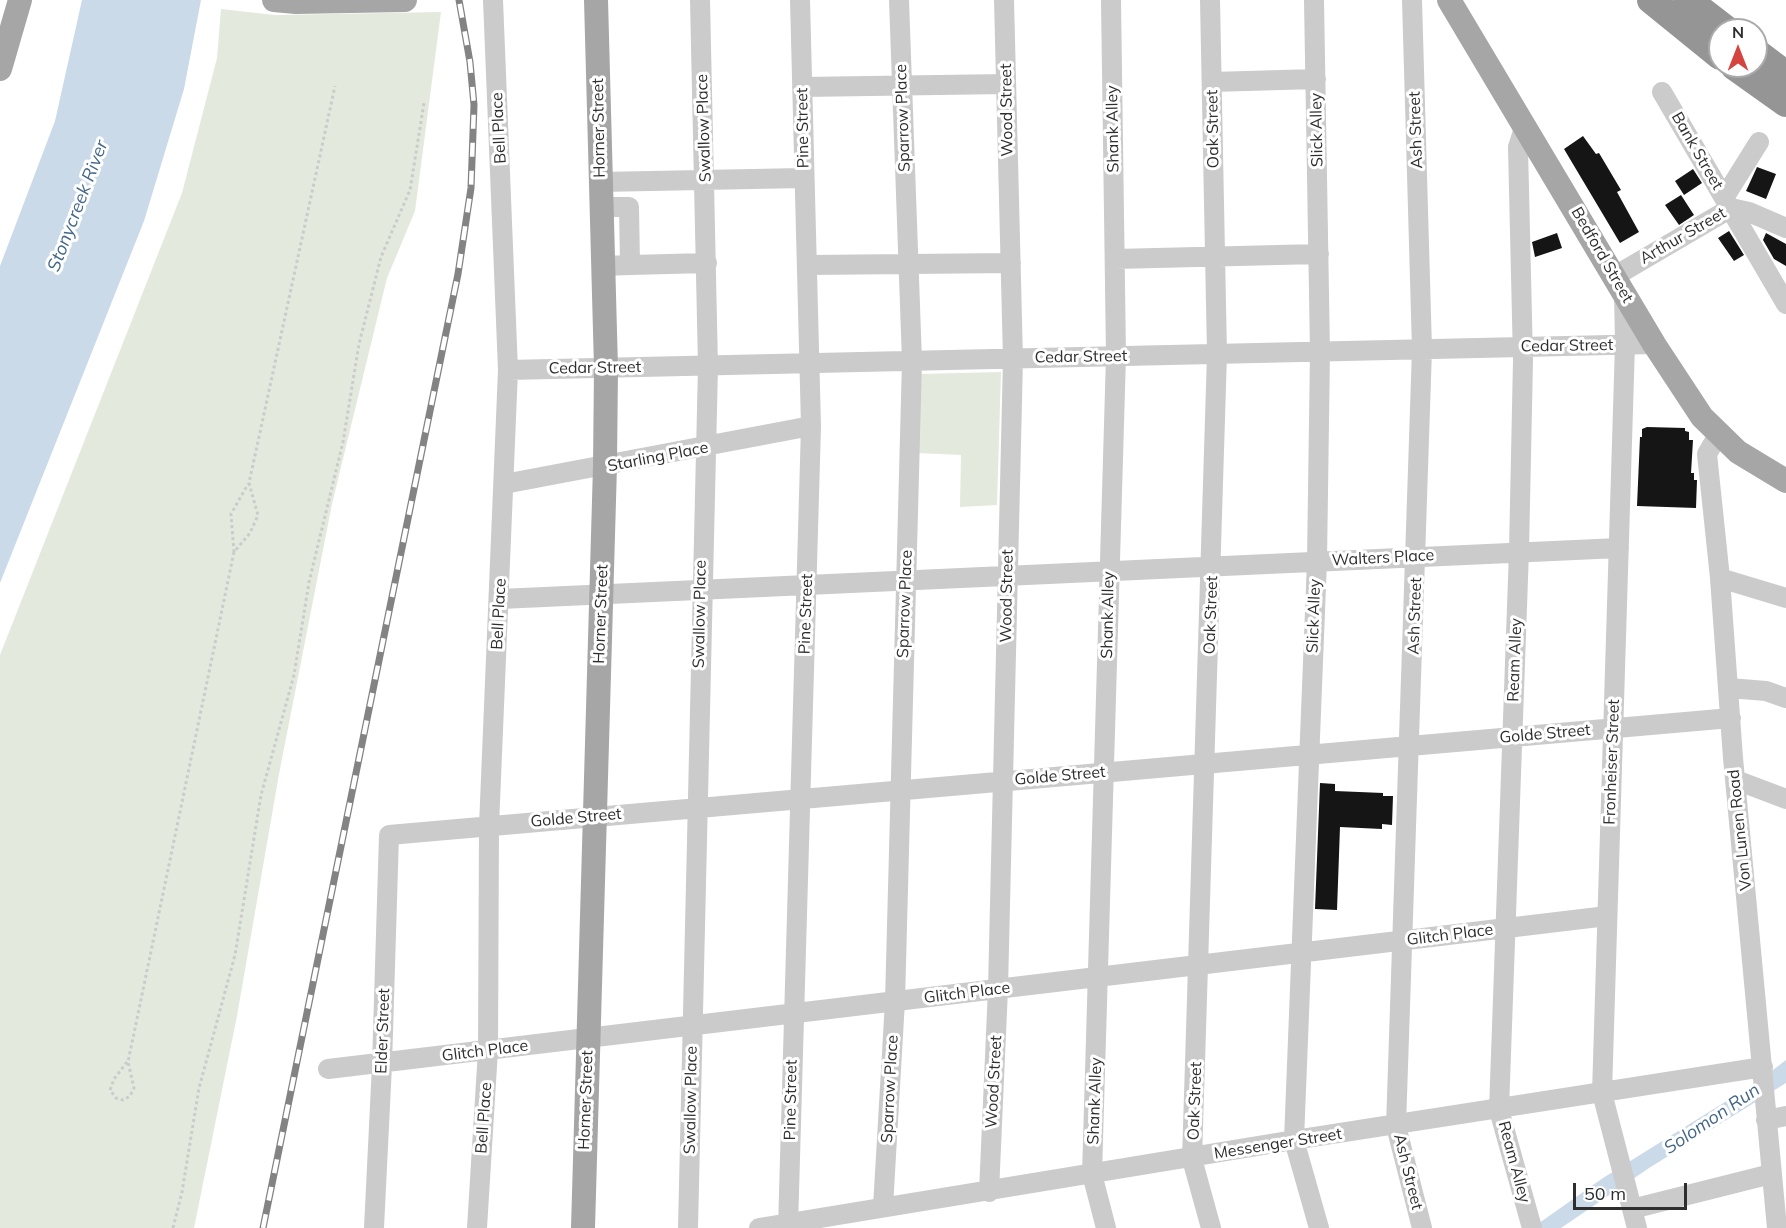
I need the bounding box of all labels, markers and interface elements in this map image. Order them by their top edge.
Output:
north arrow [1708,18,1768,78]
text: N [1732,22,1744,42]
street label: Wood Street [997,63,1017,157]
street label: Sparrow Place [892,64,914,172]
street label: Swallow Place [693,74,715,182]
street label: Horner Street [589,78,609,178]
street label: Shank Alley [1103,85,1123,173]
street label: Pine Street [793,87,813,169]
street label: Oak Street [1203,90,1223,168]
street label: Ash Street [1405,91,1427,169]
street label: Bell Place [488,92,510,164]
street label: Slick Alley [1307,93,1327,167]
street label: Bank Street [1667,109,1727,193]
water label: Stonycreek River [43,137,113,275]
street label: Bedford Street [1567,204,1637,306]
street label: Arthur Street [1636,204,1730,268]
street label: Cedar Street [1521,336,1613,356]
street label: Cedar Street [1035,347,1127,367]
street label: Cedar Street [549,358,641,378]
street label: Starling Place [606,438,710,476]
street label: Walters Place [1331,546,1435,570]
street label: Wood Street [997,549,1017,643]
street label: Sparrow Place [894,550,916,658]
street label: Swallow Place [689,560,711,668]
street label: Horner Street [590,564,612,664]
street label: Shank Alley [1098,571,1118,659]
street label: Pine Street [795,573,817,655]
street label: Oak Street [1200,575,1222,655]
street label: Ash Street [1404,577,1426,655]
street label: Bell Place [488,578,510,650]
street label: Slick Alley [1303,578,1325,654]
street label: Ream Alley [1504,618,1526,702]
street label: Fronheiser Street [1600,699,1624,825]
street label: Golde Street [1499,720,1591,748]
street label: Golde Street [1014,762,1106,790]
street label: Von Lunen Road [1724,769,1756,891]
street label: Golde Street [530,804,622,832]
street label: Glitch Place [1406,920,1494,950]
street label: Glitch Place [923,978,1011,1008]
street label: Elder Street [372,988,394,1074]
street label: Sparrow Place [878,1035,902,1143]
street label: Wood Street [982,1035,1006,1129]
street label: Glitch Place [441,1036,529,1066]
street label: Swallow Place [680,1046,702,1154]
street label: Horner Street [575,1050,597,1150]
street label: Shank Alley [1084,1057,1106,1145]
street label: Pine Street [781,1059,801,1141]
street label: Oak Street [1184,1061,1206,1141]
water label: Solomon Run [1660,1079,1764,1159]
street label: Bell Place [472,1082,496,1154]
street label: Ream Alley [1494,1119,1534,1205]
street label: Messenger Street [1213,1124,1343,1164]
street label: Ash Street [1389,1132,1427,1212]
scale bar [1576,1171,1690,1209]
text: 50 m [1584,1182,1626,1205]

